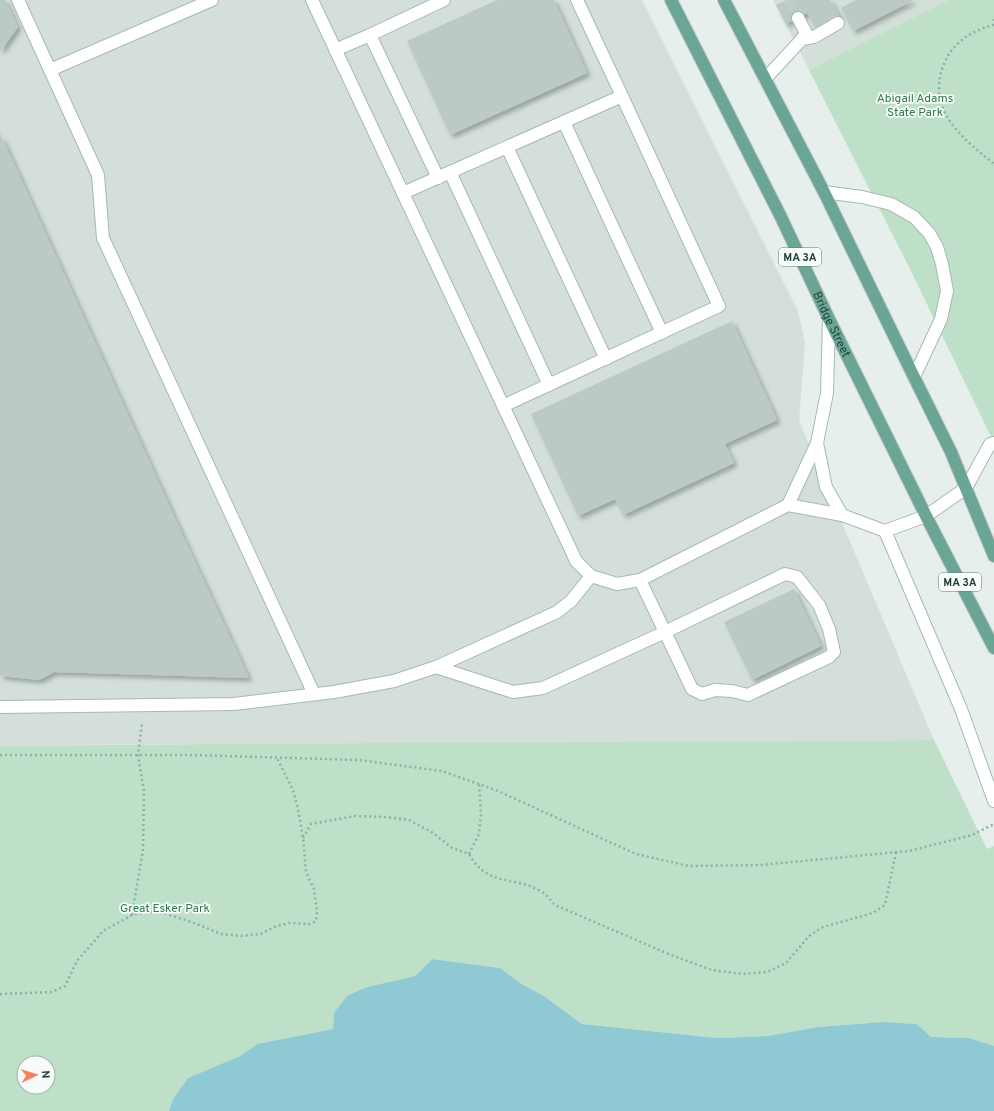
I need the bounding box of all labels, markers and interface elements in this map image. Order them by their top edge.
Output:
park label: Abigail Adams State Park [877,91,953,121]
road number: MA 3A [779,248,821,266]
street label: Bridge Street [808,289,854,360]
road number: MA 3A [939,573,981,591]
park label: Great Esker Park [120,901,210,917]
north arrow [16,1055,56,1095]
text: N [38,1070,52,1079]

